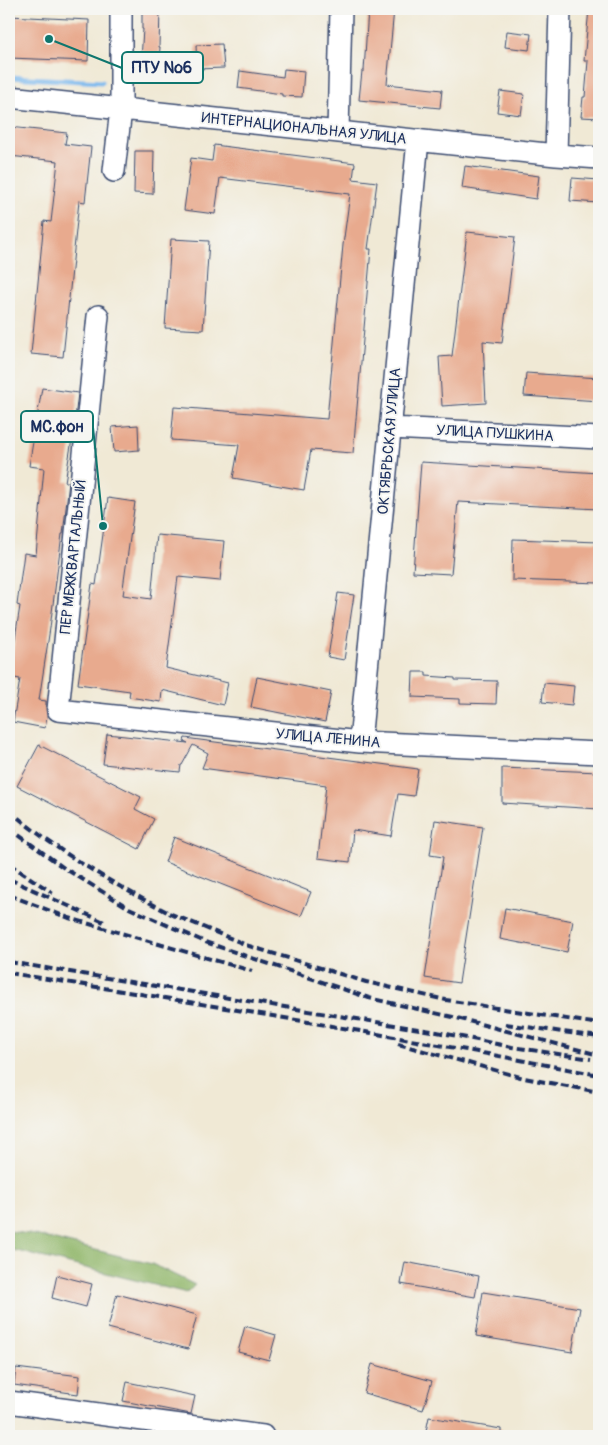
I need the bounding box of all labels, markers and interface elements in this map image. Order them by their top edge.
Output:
callout: ПТУ №6 [122,52,203,83]
text: ПТУ №6 [132,58,192,78]
street label: ИНТЕРНАЦИОНАЛЬНАЯ УЛИЦА [200,108,408,149]
street label: ОКТЯБРЬСКАЯ УЛИЦА [374,366,405,515]
callout: МС.фон [21,411,93,442]
text: МС.фон [31,417,83,437]
street label: УЛИЦА ПУШКИНА [436,421,555,446]
street label: ПЕР МЕЖКВАРТАЛЬНЫЙ [56,479,91,635]
street label: УЛИЦА ЛЕНИНА [275,724,381,753]

